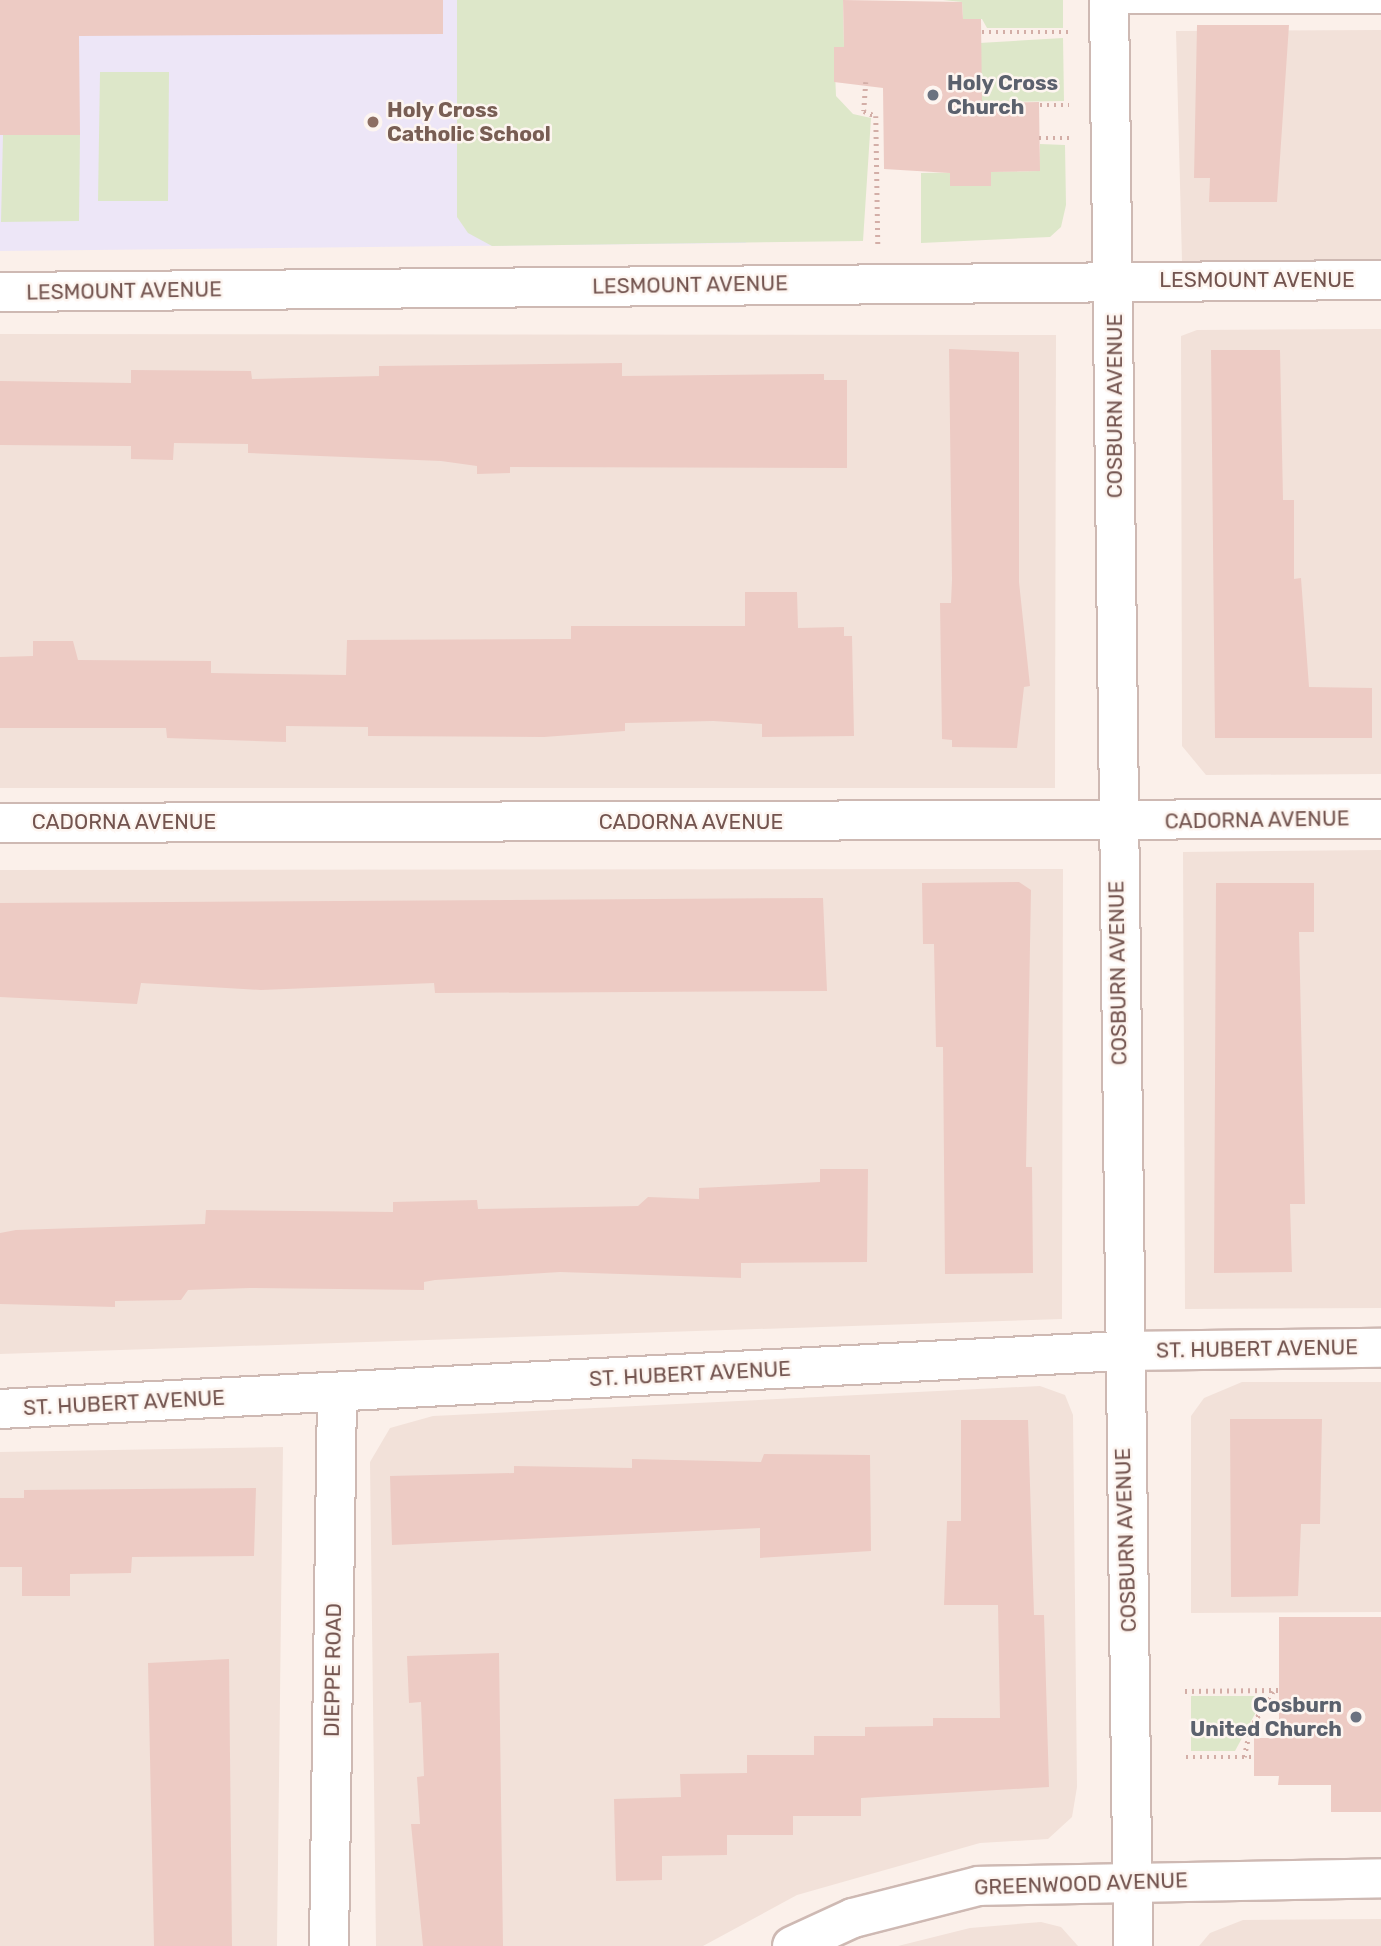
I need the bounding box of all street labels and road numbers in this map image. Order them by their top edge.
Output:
street label: LESMOUNT AVENUE [1159,267,1355,293]
street label: LESMOUNT AVENUE [591,271,789,299]
street label: LESMOUNT AVENUE [25,277,223,305]
street label: COSBURN AVENUE [1102,313,1128,499]
street label: CADORNA AVENUE [1164,806,1350,834]
street label: CADORNA AVENUE [31,809,217,835]
street label: CADORNA AVENUE [598,809,784,835]
street label: COSBURN AVENUE [1104,880,1132,1066]
street label: ST. HUBERT AVENUE [1155,1335,1359,1363]
street label: ST. HUBERT AVENUE [588,1356,792,1392]
street label: ST. HUBERT AVENUE [22,1385,226,1421]
street label: COSBURN AVENUE [1110,1447,1142,1633]
street label: DIEPPE ROAD [319,1603,347,1737]
street label: GREENWOOD AVENUE [973,1868,1189,1900]

